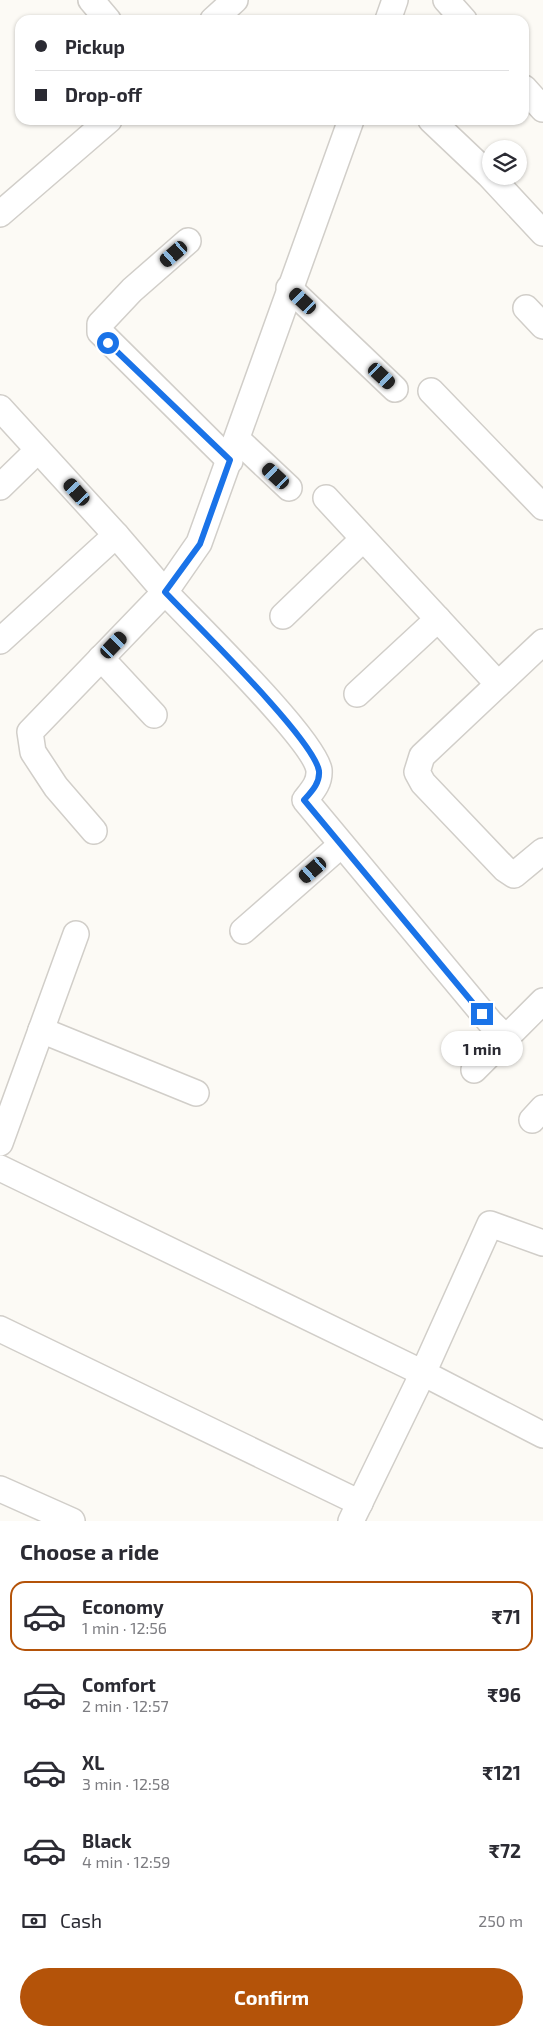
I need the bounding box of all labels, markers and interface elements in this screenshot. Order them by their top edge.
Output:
text: Pickup [65,35,125,58]
text: Drop-off [65,83,142,106]
map controls [482,140,527,185]
button: layers [482,140,527,185]
car [157,238,190,270]
car [286,285,319,317]
route start [97,332,119,354]
car [365,360,398,392]
car [259,460,292,492]
car [61,476,92,508]
car [98,629,129,661]
car [296,854,329,886]
route end [471,1003,493,1025]
callout: 1 min [441,1032,523,1066]
text: 1 min [463,1039,501,1058]
text: Choose a ride [20,1538,159,1564]
icon: car [22,1594,67,1639]
text: Economy [82,1595,164,1618]
text: ₹71 [492,1605,521,1628]
text: 1 min · 12:56 [82,1618,167,1637]
icon: car [22,1672,67,1717]
text: Comfort [82,1673,156,1696]
text: ₹96 [487,1683,521,1706]
text: 2 min · 12:57 [82,1696,169,1715]
icon: car [22,1750,67,1795]
text: XL [82,1751,104,1774]
text: ₹121 [482,1761,521,1784]
text: 3 min · 12:58 [82,1774,170,1793]
icon: car [22,1828,67,1873]
text: Black [82,1829,132,1852]
text: ₹72 [489,1839,521,1862]
text: 4 min · 12:59 [82,1852,170,1871]
icon: cash [20,1907,48,1935]
text: Cash [60,1909,102,1932]
text: 250 m [478,1911,523,1930]
button: Confirm [20,1968,523,2026]

